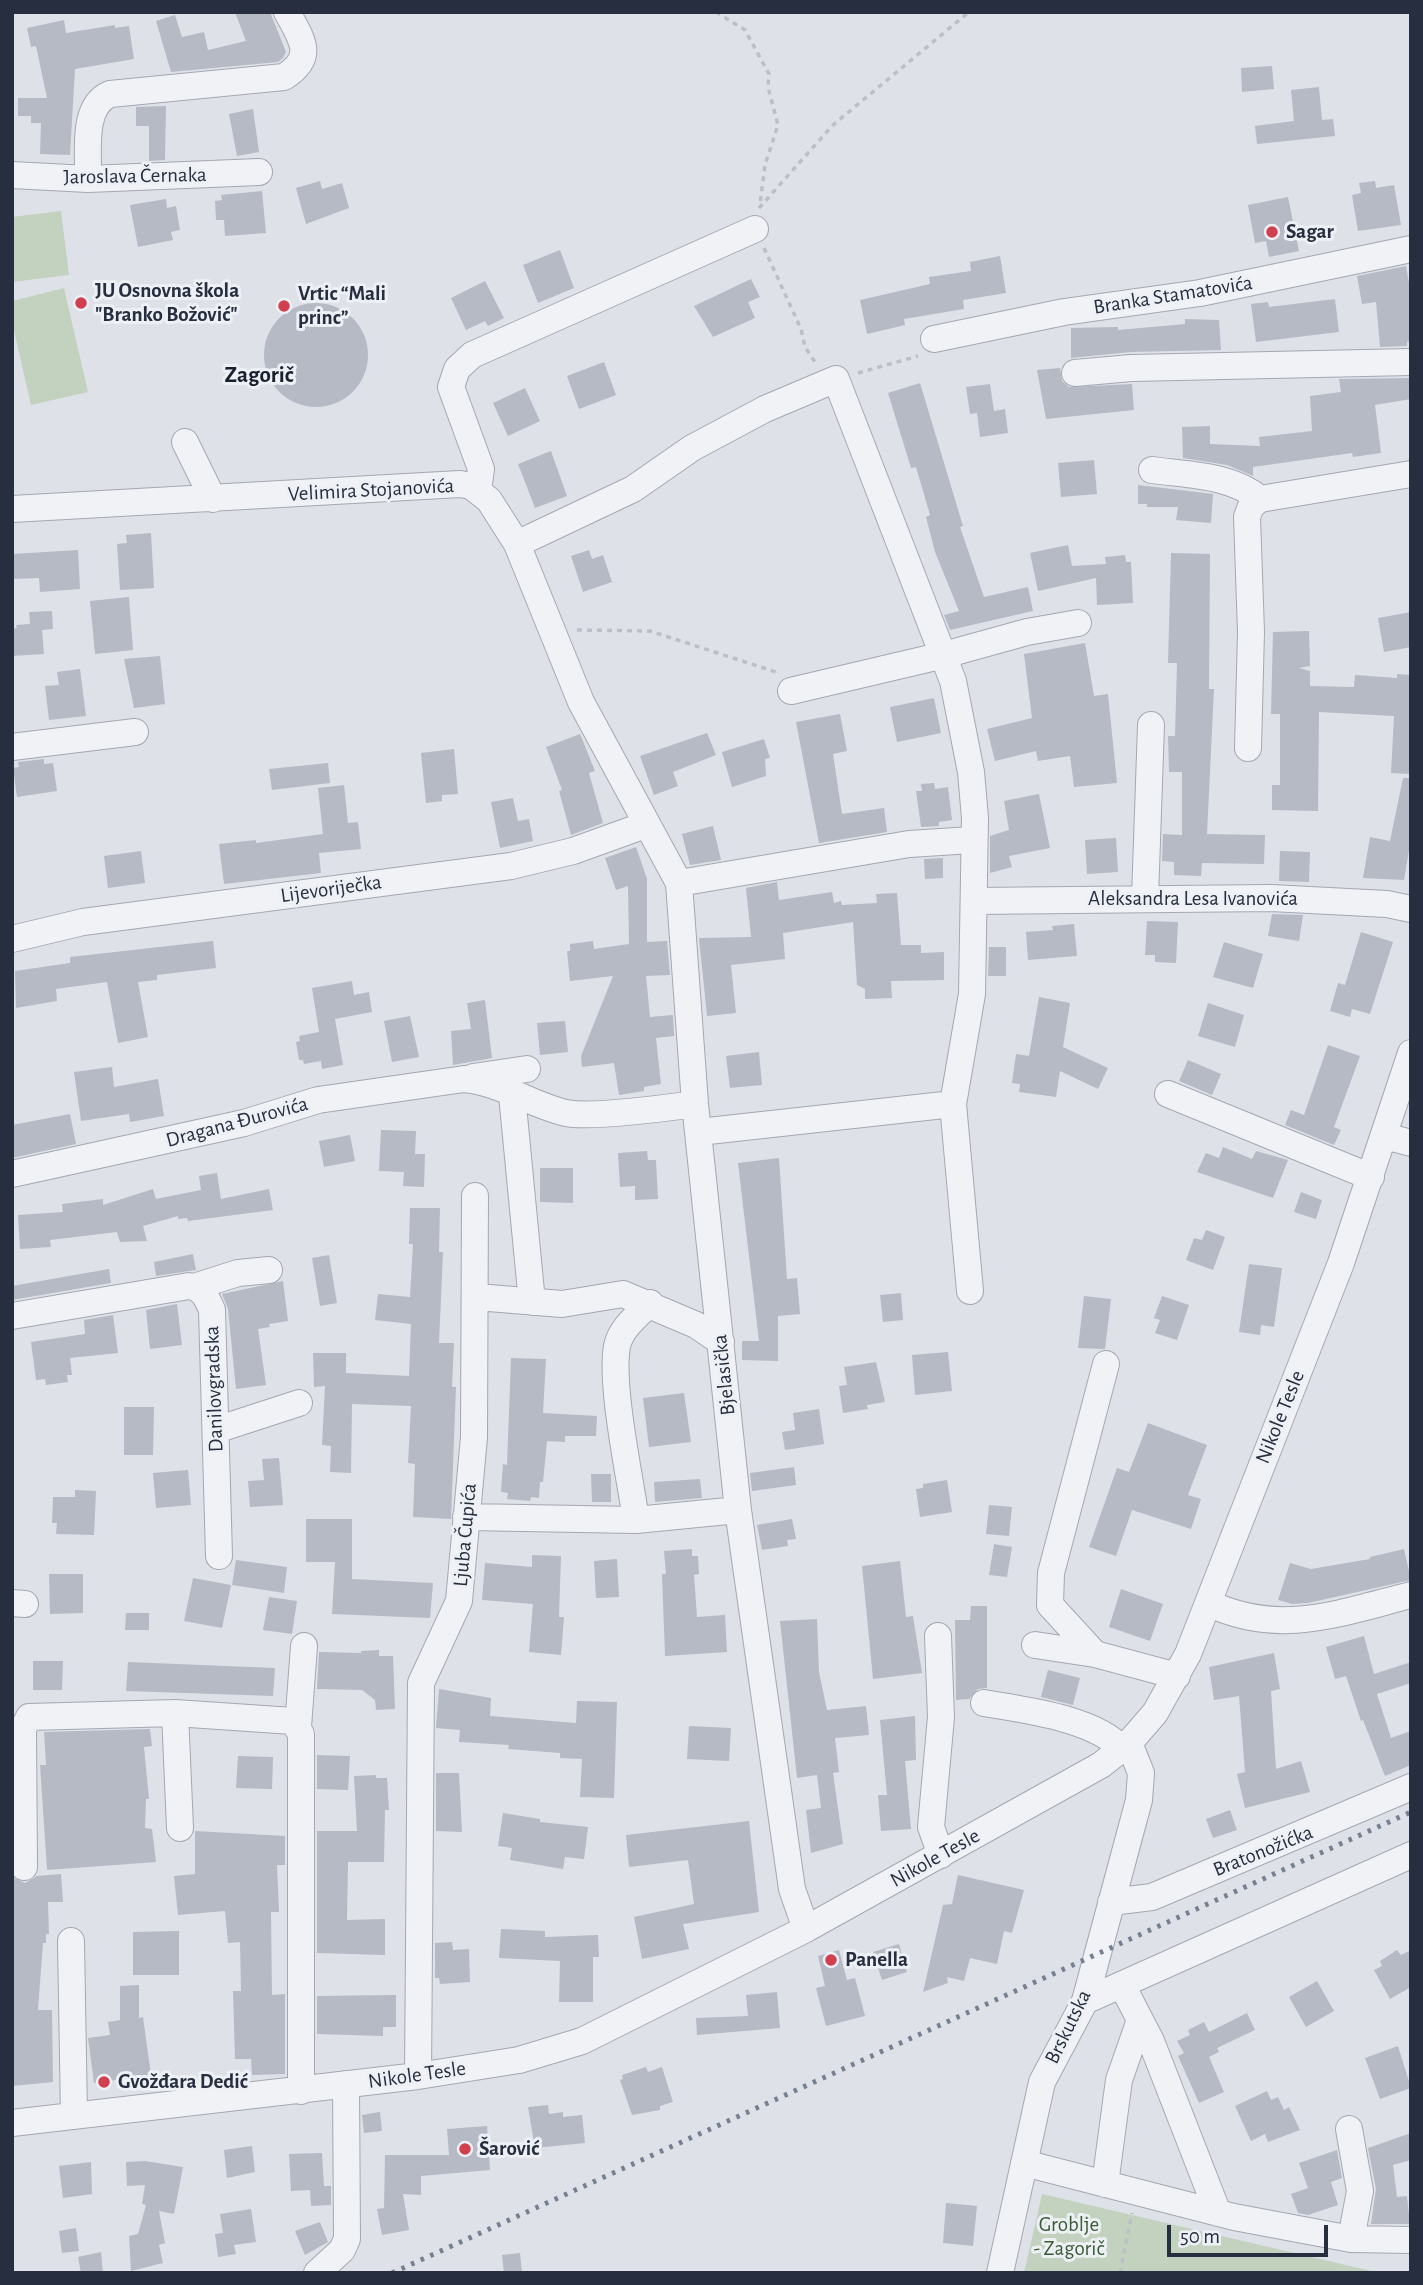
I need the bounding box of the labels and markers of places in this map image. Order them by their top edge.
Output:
place label: Sagar [1286,219,1334,245]
marker: Sagar [1264,224,1280,240]
place label: JU Osnovna škola "Branko Božović" [95,278,239,328]
place label: Vrtic “Mali princ” [298,281,386,331]
marker: JU Osnovna škola "Branko Božović" [73,295,89,311]
marker: Vrtic “Mali princ” [276,298,292,314]
place label: Panella [845,1947,908,1973]
marker: Panella [823,1952,839,1968]
place label: Gvožđara Dedić [118,2069,248,2095]
marker: Gvožđara Dedić [96,2074,112,2090]
place label: Šarović [479,2136,539,2162]
marker: Šarović [457,2141,473,2157]

